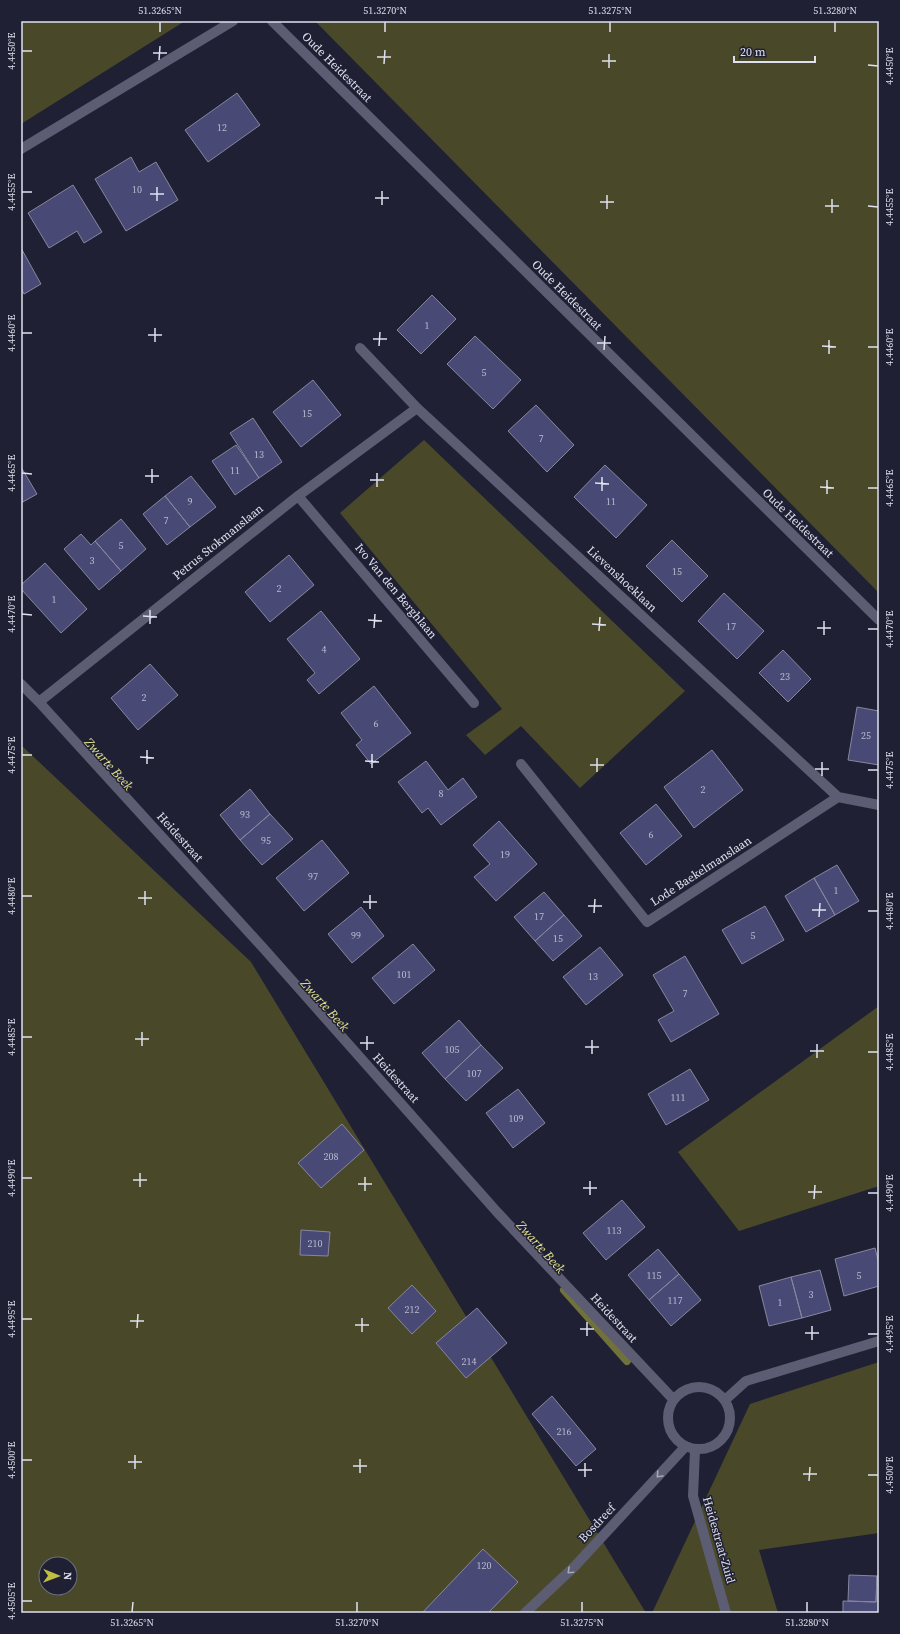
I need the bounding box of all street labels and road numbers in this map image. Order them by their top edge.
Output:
street label: Oude Heidestraat [298,28,376,106]
street label: Oude Heidestraat [528,256,606,334]
street label: Oude Heidestraat [759,485,837,561]
street label: Petrus Stokmanslaan [169,501,267,583]
street label: Ivo Van den Berghlaan [351,540,441,642]
street label: Lievenshoeklaan [584,542,660,616]
street label: Heidestraat [153,809,207,865]
street label: Lode Baekelmanslaan [648,832,754,910]
street label: Heidestraat [369,1050,423,1106]
street label: Heidestraat [587,1290,641,1346]
street label: Heidestraat-Zuid [699,1495,739,1585]
street label: Bosdreef [575,1499,620,1546]

